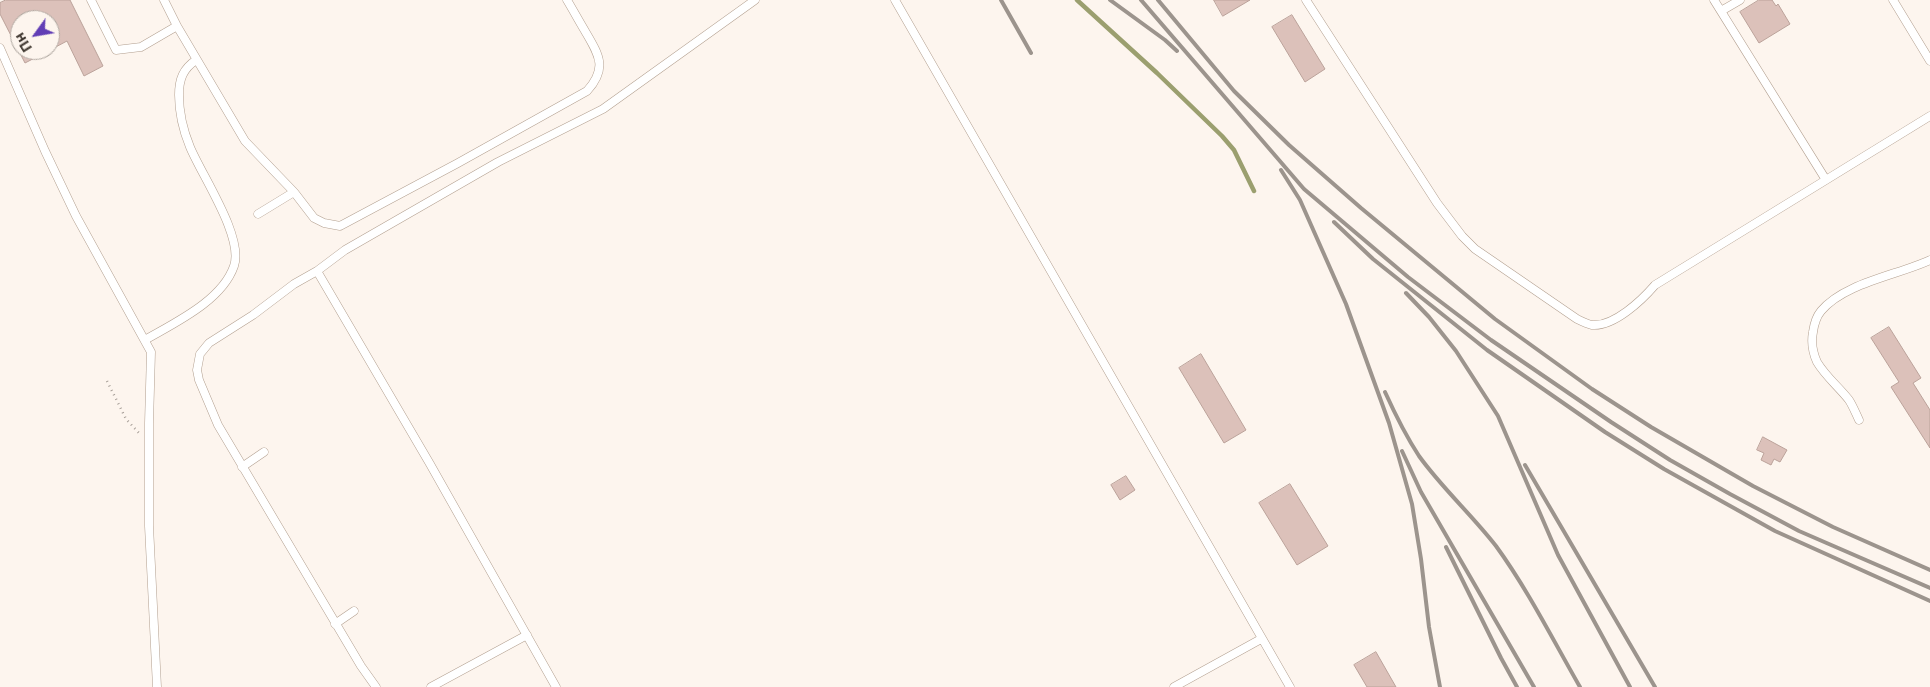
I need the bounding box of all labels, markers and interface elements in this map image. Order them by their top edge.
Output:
north arrow [10,10,60,60]
text: Пн [9,29,36,56]

